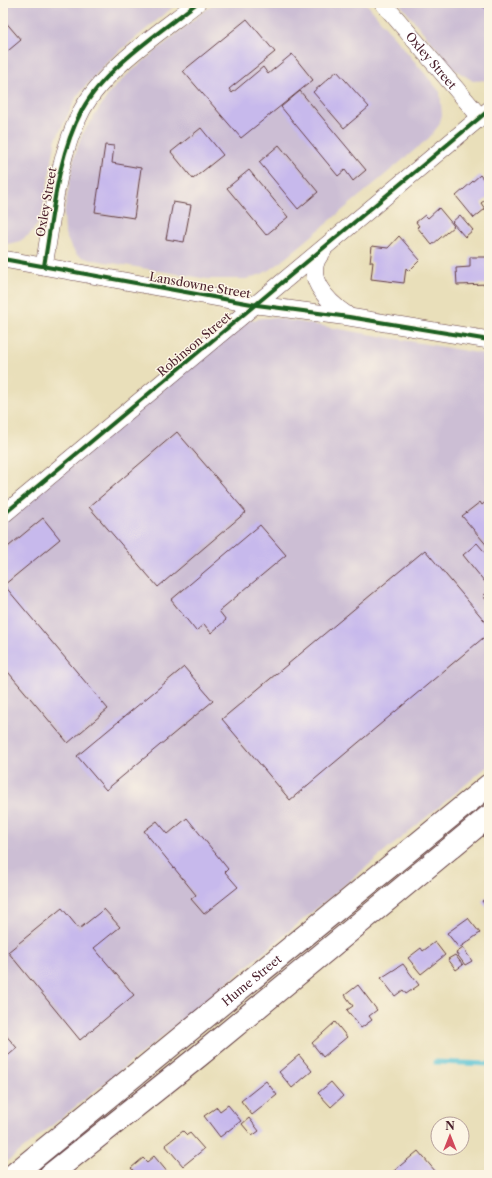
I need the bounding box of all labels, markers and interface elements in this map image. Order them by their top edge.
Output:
street label: Oxley Street [403,28,461,92]
street label: Oxley Street [33,165,60,238]
street label: Lansdowne Street [148,269,253,301]
street label: Robinson Street [154,308,235,379]
street label: Hume Street [218,950,285,1009]
north arrow [430,1116,470,1156]
text: N [445,1119,455,1133]

